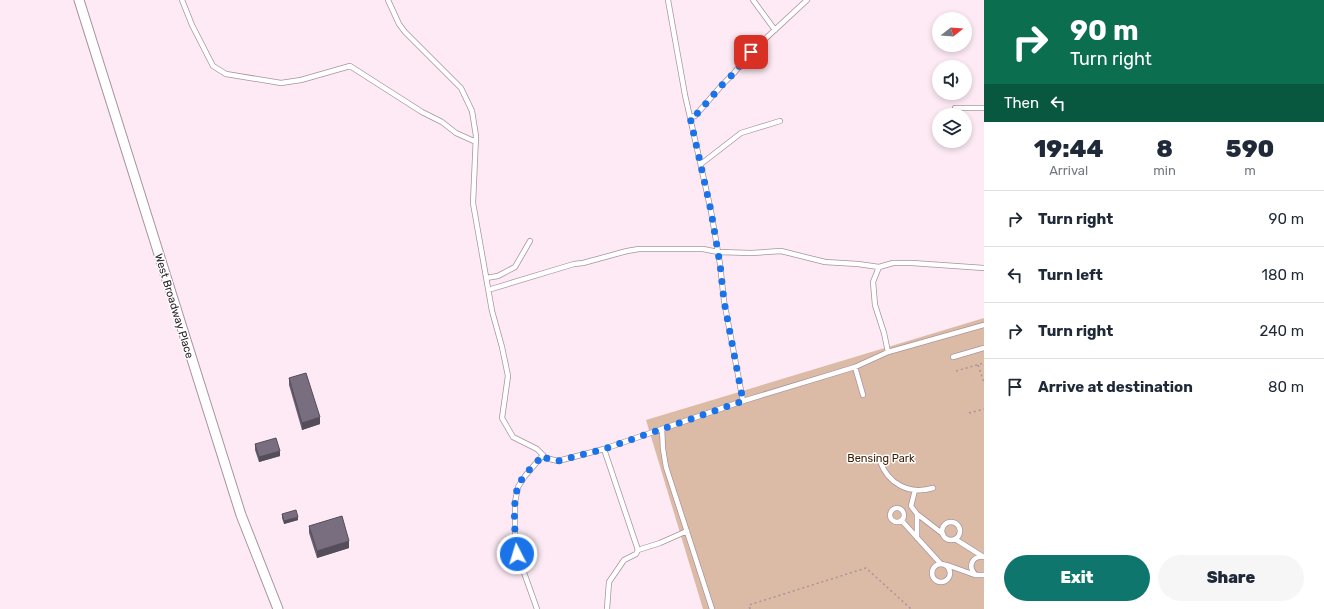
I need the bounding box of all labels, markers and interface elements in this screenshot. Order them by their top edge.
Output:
north arrow [932,12,972,52]
map controls [932,12,972,148]
text: 90 m [1070,14,1139,47]
icon: right [1004,16,1056,68]
pin [734,35,768,69]
icon: arrive [740,41,762,63]
text: Turn right [1070,48,1152,70]
button: sound [932,60,972,100]
icon: left [1047,92,1069,114]
text: Then [1004,94,1039,112]
button: layers [932,108,972,148]
text: 19:44 [1034,135,1104,163]
text: 8 [1156,135,1173,163]
text: 590 [1226,135,1274,163]
text: Arrival [1049,163,1088,178]
text: min [1153,163,1176,178]
text: m [1244,163,1256,178]
icon: right [1004,208,1026,230]
text: Turn right [1038,210,1113,228]
text: 90 m [1269,210,1304,228]
street label: West Broadway Place [152,252,196,360]
icon: left [1004,264,1026,286]
text: Turn left [1038,266,1103,284]
text: 180 m [1262,266,1304,284]
icon: right [1004,320,1026,342]
text: Turn right [1038,322,1113,340]
text: 240 m [1259,322,1304,340]
icon: arrive [1004,376,1026,398]
text: Arrive at destination [1038,378,1193,396]
text: 80 m [1268,378,1304,396]
park label: Bensing Park [847,452,915,465]
position arrow [496,533,538,575]
button: Exit [1004,555,1150,601]
button: Share [1158,555,1304,601]

